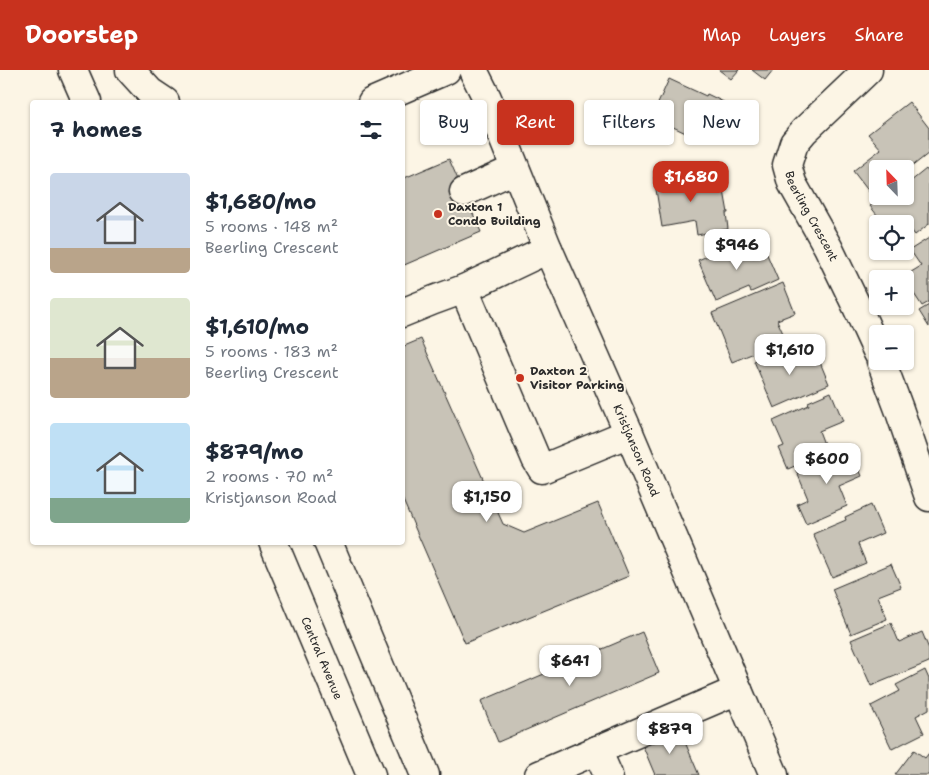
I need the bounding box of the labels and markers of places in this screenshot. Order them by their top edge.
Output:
pin: $1,680 [650,160,732,203]
place label: Daxton 1 Condo Building [448,199,541,229]
marker: Daxton 1 Condo Building [432,208,444,220]
pin: $946 [707,228,767,271]
pin: $1,610 [749,334,831,376]
place label: Daxton 2 Visitor Parking [530,363,624,393]
marker: Daxton 2 Visitor Parking [514,372,526,384]
pin: $600 [797,442,857,485]
pin: $1,150 [446,480,528,523]
pin: $641 [540,644,600,687]
pin: $879 [640,712,700,755]

